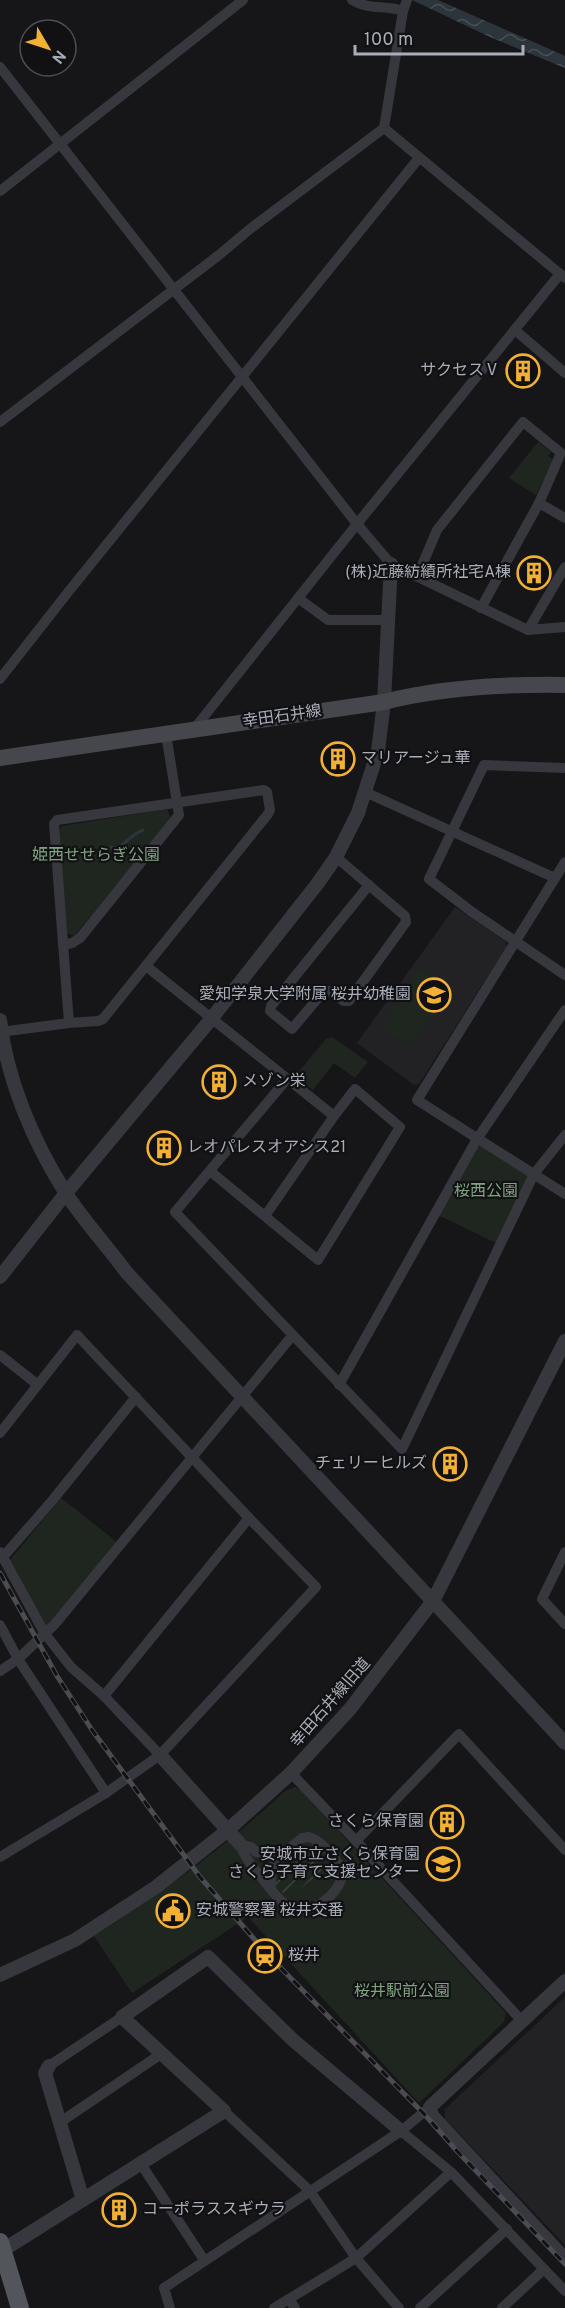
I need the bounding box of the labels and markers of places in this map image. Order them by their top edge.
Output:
building icon: サクセスⅤ [505,353,541,389]
place label: サクセスⅤ [420,361,500,381]
building icon: (株)近藤紡績所社宅A棟 [516,555,552,591]
place label: (株)近藤紡績所社宅A棟 [345,563,511,583]
building icon: マリアージュ華 [320,741,356,777]
place label: マリアージュ華 [361,749,471,769]
school or university icon: 愛知学泉大学附属 桜井幼稚園 [416,977,452,1013]
place label: 愛知学泉大学附属 桜井幼稚園 [199,985,411,1005]
building icon: メゾン栄 [201,1064,237,1100]
place label: メゾン栄 [242,1072,306,1092]
building icon: レオパレスオアシス21 [146,1130,182,1166]
place label: レオパレスオアシス21 [187,1138,346,1158]
building icon: チェリーヒルズ [432,1446,468,1482]
place label: チェリーヒルズ [315,1454,427,1474]
building icon: さくら保育園 [429,1804,465,1840]
place label: さくら保育園 [328,1812,424,1832]
place label: 安城市立さくら保育園 さくら子育て支援センター [228,1845,420,1883]
school or university icon: 安城市立さくら保育園 さくら子育て支援センター [425,1846,461,1882]
public building icon: 安城警察署 桜井交番 [155,1893,191,1929]
place label: 安城警察署 桜井交番 [196,1901,344,1921]
station icon: 桜井 [247,1938,283,1974]
place label: 桜井 [288,1946,320,1966]
building icon: コーポラススギウラ [101,2192,137,2228]
place label: コーポラススギウラ [142,2200,286,2220]

